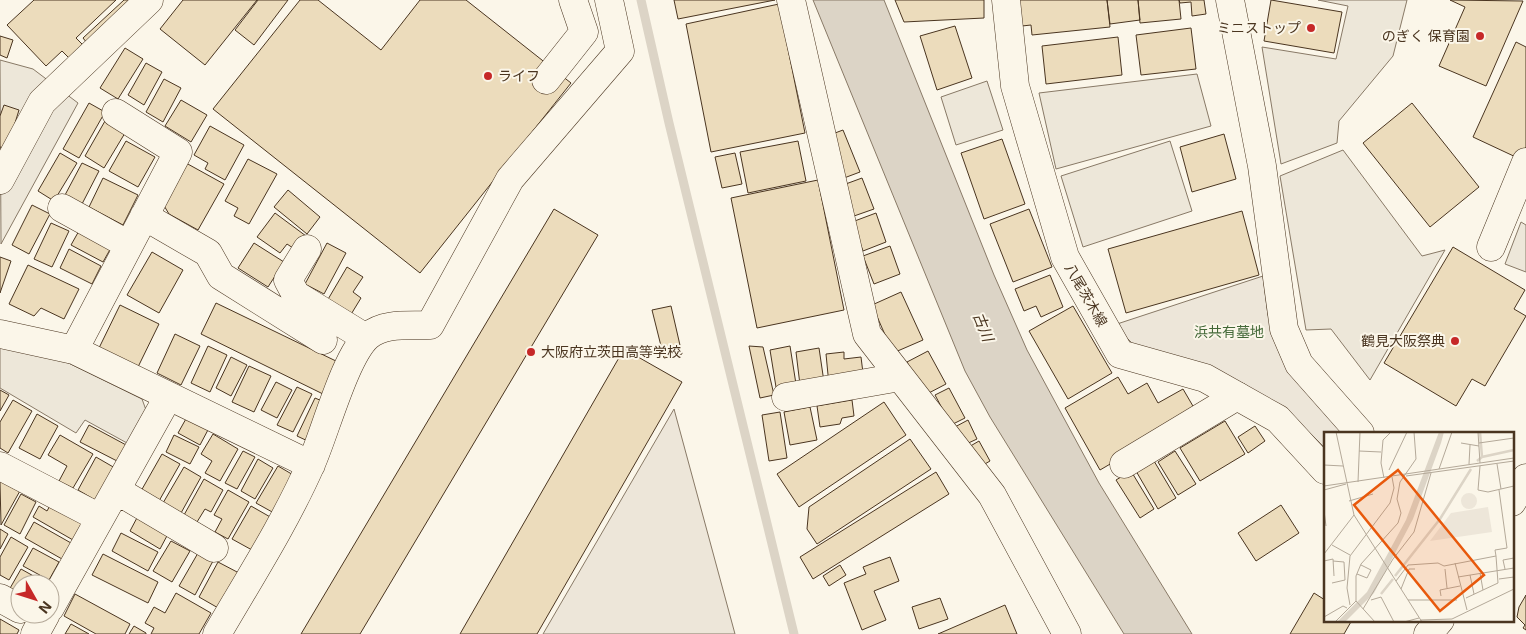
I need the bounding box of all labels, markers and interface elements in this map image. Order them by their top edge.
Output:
place label: ミニストップ [1217,19,1301,36]
marker: ミニストップ [1305,22,1317,34]
place label: のぎく 保育園 [1382,27,1470,44]
marker: のぎく 保育園 [1474,30,1486,42]
place label: ライフ [498,67,540,84]
marker: ライフ [482,70,494,82]
street label: 八尾茨木線 [1062,260,1111,329]
water label: 古川 [969,309,999,346]
park label: 浜共有墓地 [1194,323,1264,340]
place label: 鶴見大阪祭典 [1361,332,1445,349]
marker: 鶴見大阪祭典 [1449,335,1461,347]
place label: 大阪府立茨田高等学校 [541,343,681,360]
marker: 大阪府立茨田高等学校 [525,346,537,358]
inset map [1324,432,1514,622]
north arrow [10,574,60,624]
text: N [36,598,55,617]

